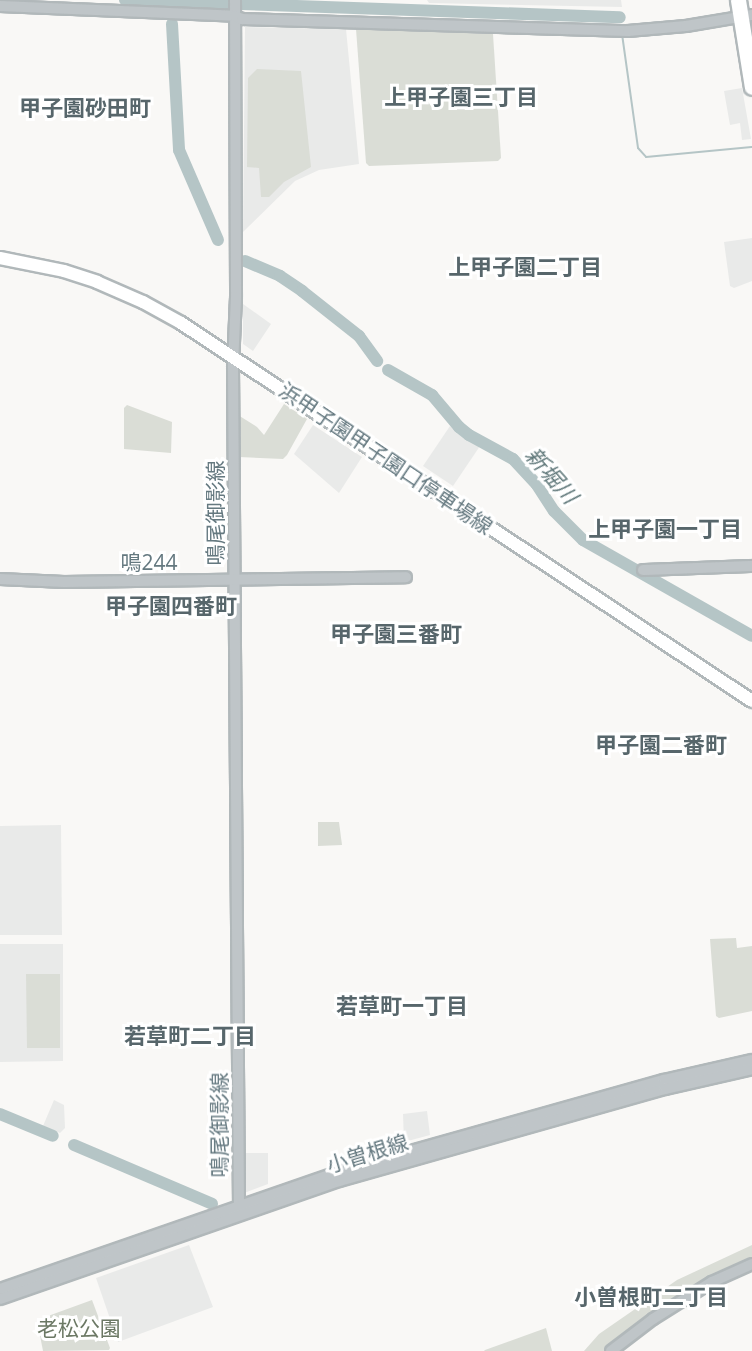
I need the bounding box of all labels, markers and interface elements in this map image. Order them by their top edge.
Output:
district label: 上甲子園三丁目 [384,84,538,110]
district label: 甲子園砂田町 [19,95,151,121]
district label: 上甲子園二丁目 [448,254,602,280]
street label: 浜甲子園甲子園口停車場線 [274,377,498,539]
water label: 新堀川 [520,441,584,509]
street label: 鳴尾御影線 [202,461,228,565]
district label: 上甲子園一丁目 [588,516,742,542]
street label: 鳴244 [120,549,178,575]
district label: 甲子園四番町 [105,593,237,619]
district label: 甲子園三番町 [330,621,462,647]
district label: 甲子園二番町 [595,732,727,758]
district label: 若草町一丁目 [336,993,468,1019]
district label: 若草町二丁目 [124,1023,256,1049]
street label: 鳴尾御影線 [206,1073,232,1177]
street label: 小曽根線 [323,1129,411,1177]
district label: 小曽根町二丁目 [574,1284,728,1310]
park label: 老松公園 [37,1315,121,1341]

